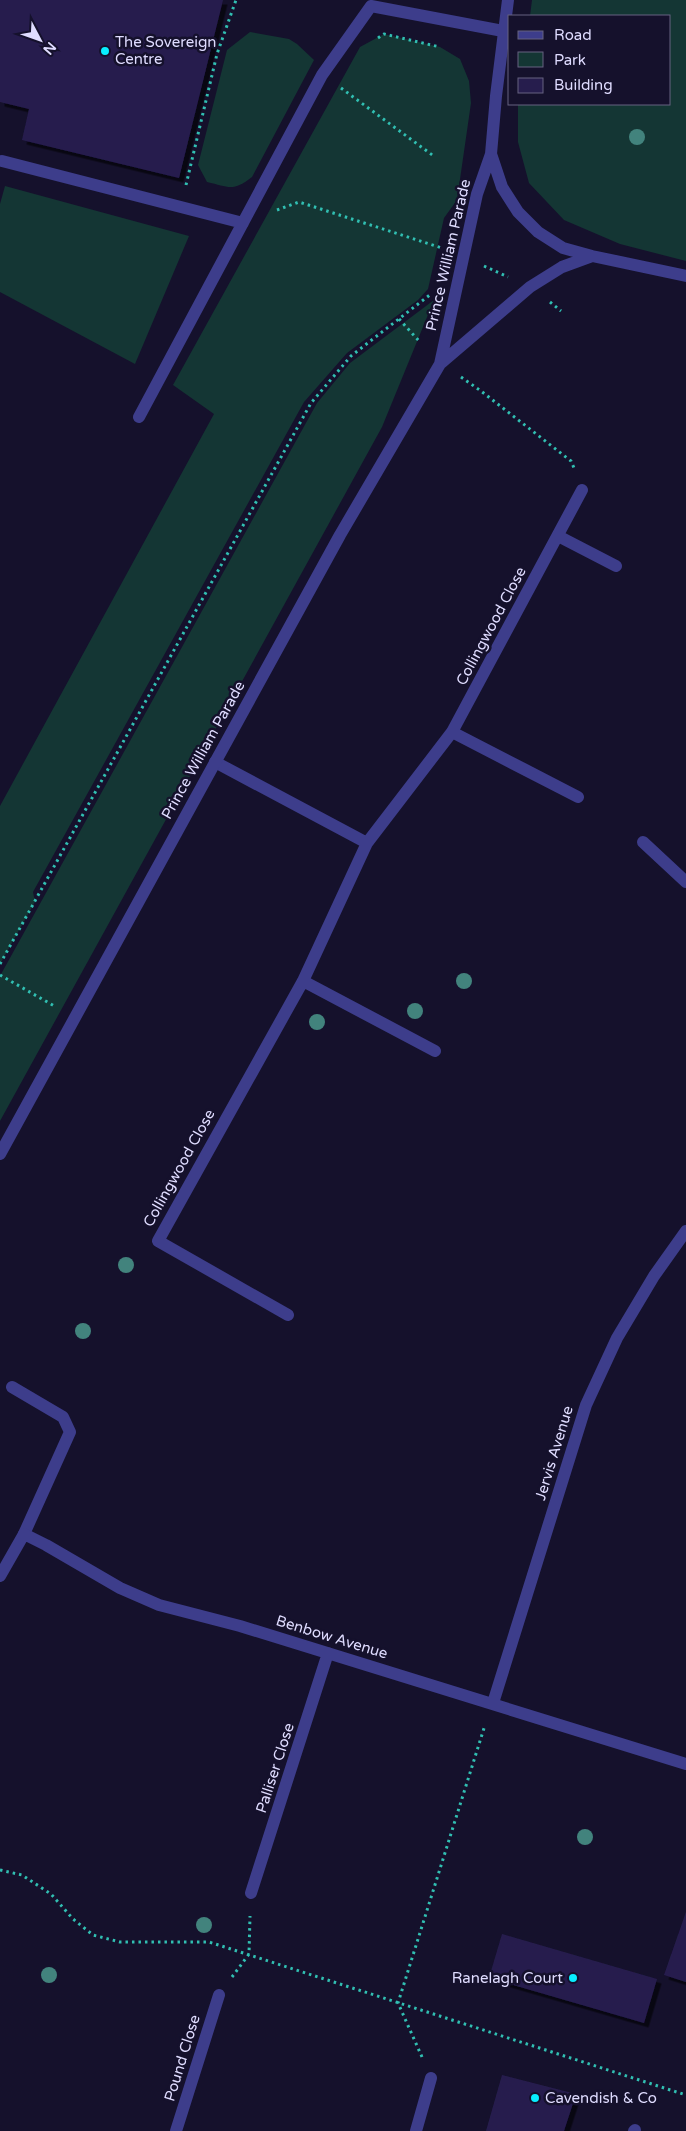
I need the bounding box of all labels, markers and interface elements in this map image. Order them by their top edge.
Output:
north arrow [15,15,65,65]
legend [508,15,671,105]
text: Road [554,26,592,44]
place label: The Sovereign Centre [115,33,217,68]
text: N [39,38,60,58]
marker: The Sovereign Centre [99,45,111,57]
text: Park [554,51,586,69]
text: Building [554,76,613,94]
street label: Prince William Parade [422,177,474,333]
street label: Collingwood Close [452,564,530,688]
street label: Prince William Parade [158,678,248,822]
street label: Collingwood Close [139,1106,219,1230]
street label: Jervis Avenue [531,1404,577,1502]
street label: Benbow Avenue [274,1611,390,1663]
street label: Palliser Close [252,1721,298,1815]
place label: Ranelagh Court [452,1969,563,1987]
marker: Ranelagh Court [567,1972,579,1984]
street label: Pound Close [160,2013,204,2103]
place label: Cavendish & Co [545,2089,657,2107]
marker: Cavendish & Co [529,2092,541,2104]

